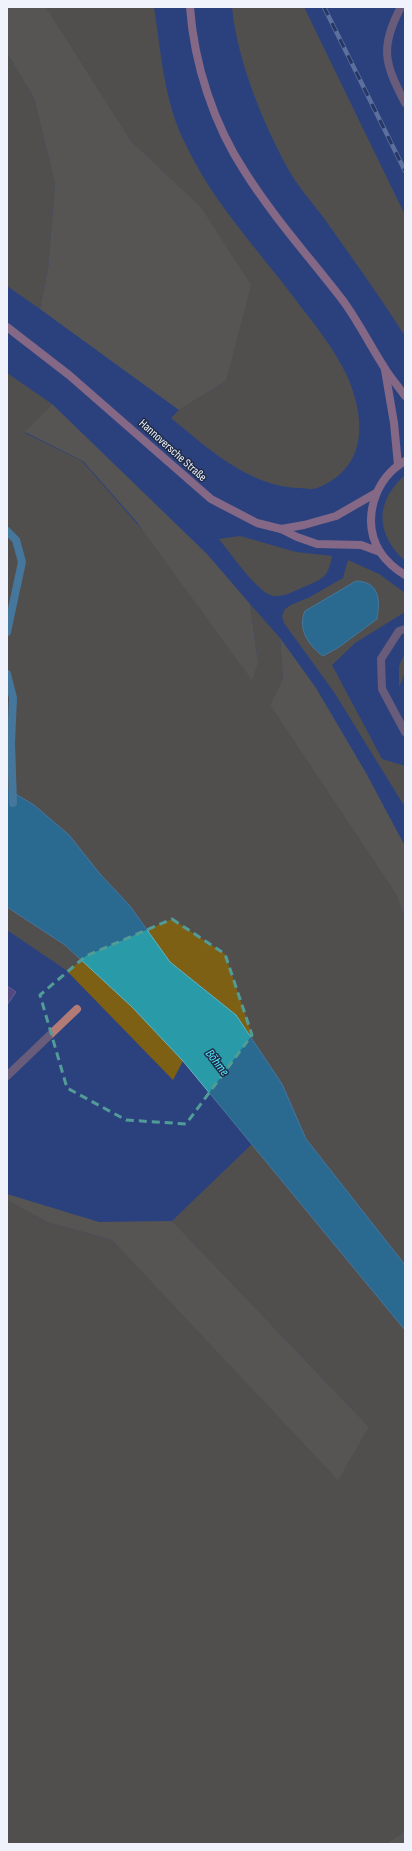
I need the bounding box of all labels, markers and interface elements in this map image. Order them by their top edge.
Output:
street label: Hannoversche Straße [136,416,210,485]
water label: Böhme [202,1046,233,1079]

